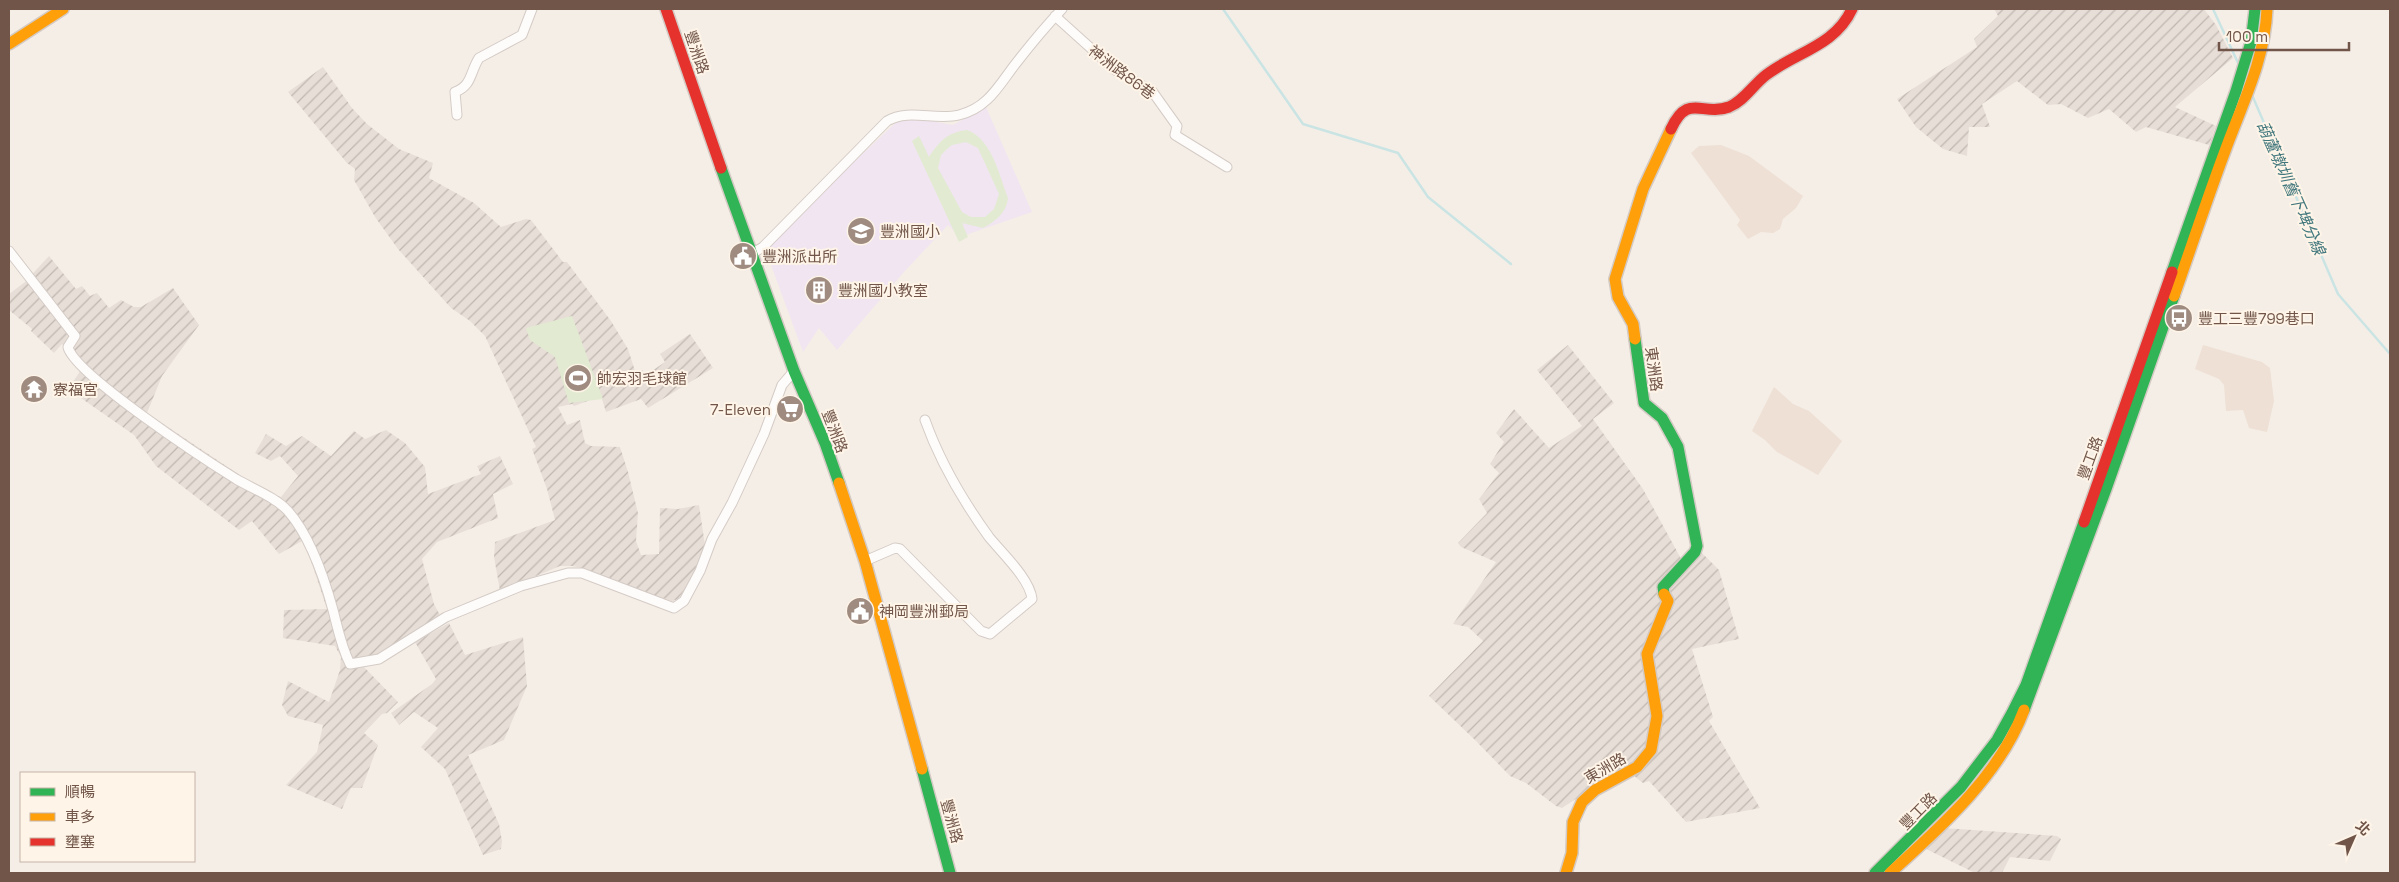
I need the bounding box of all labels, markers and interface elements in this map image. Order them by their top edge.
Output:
scale bar [2219,20,2349,52]
text: 100 m [2226,27,2268,46]
street label: 豐洲路 [681,28,713,76]
street label: 神洲路86巷 [1085,41,1159,103]
water label: 葫蘆墩圳舊下埤分線 [2252,118,2331,260]
school or university icon: 豐洲國小 [846,216,876,246]
place label: 豐洲國小 [880,222,940,241]
public building icon: 豐洲派出所 [728,241,758,271]
place label: 豐洲派出所 [762,247,837,266]
building icon: 豐洲國小教室 [804,275,834,305]
place label: 豐洲國小教室 [838,281,928,300]
bus stop icon: 豐工三豐799巷口 [2164,303,2194,333]
place label: 豐工三豐799巷口 [2198,309,2315,328]
street label: 東洲路 [1641,345,1667,393]
sports icon: 帥宏羽毛球館 [563,363,593,393]
place label: 帥宏羽毛球館 [597,369,687,388]
temple icon: 寮福宮 [19,374,49,404]
place label: 寮福宮 [53,380,98,399]
supermarket icon: 7-Eleven [775,394,805,424]
place label: 7-Eleven [710,400,771,419]
street label: 豐洲路 [818,407,852,455]
street label: 豐工路 [2073,434,2107,482]
public building icon: 神岡豐洲郵局 [845,596,875,626]
place label: 神岡豐洲郵局 [879,602,969,621]
street label: 東洲路 [1581,749,1629,787]
legend [20,772,195,862]
text: 順暢 [65,782,95,801]
street label: 豐工路 [1895,788,1941,834]
street label: 豐洲路 [937,797,967,845]
text: 車多 [65,807,95,826]
north arrow [2329,812,2379,862]
text: 北 [2352,816,2375,839]
text: 壅塞 [65,832,95,851]

